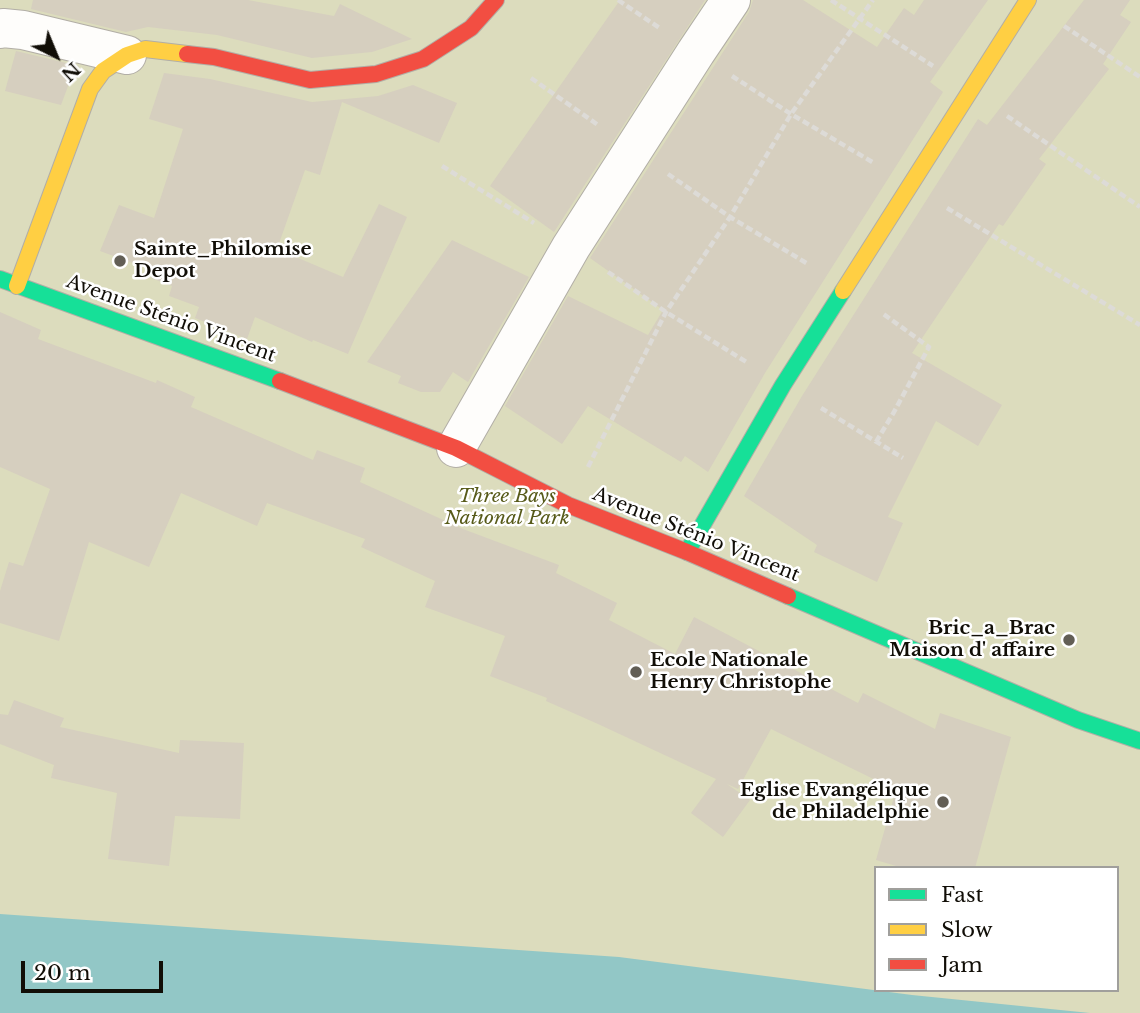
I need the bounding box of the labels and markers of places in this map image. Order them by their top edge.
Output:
place label: Sainte_Philomise Depot [134,239,312,283]
marker: Sainte_Philomise Depot [112,253,128,269]
place label: Bric_a_Brac Maison d' affaire [889,618,1055,662]
marker: Bric_a_Brac Maison d' affaire [1061,632,1077,648]
place label: Ecole Nationale Henry Christophe [650,650,831,694]
marker: Ecole Nationale Henry Christophe [628,664,644,680]
place label: Eglise Evangélique de Philadelphie [740,780,929,824]
marker: Eglise Evangélique de Philadelphie [935,794,951,810]

